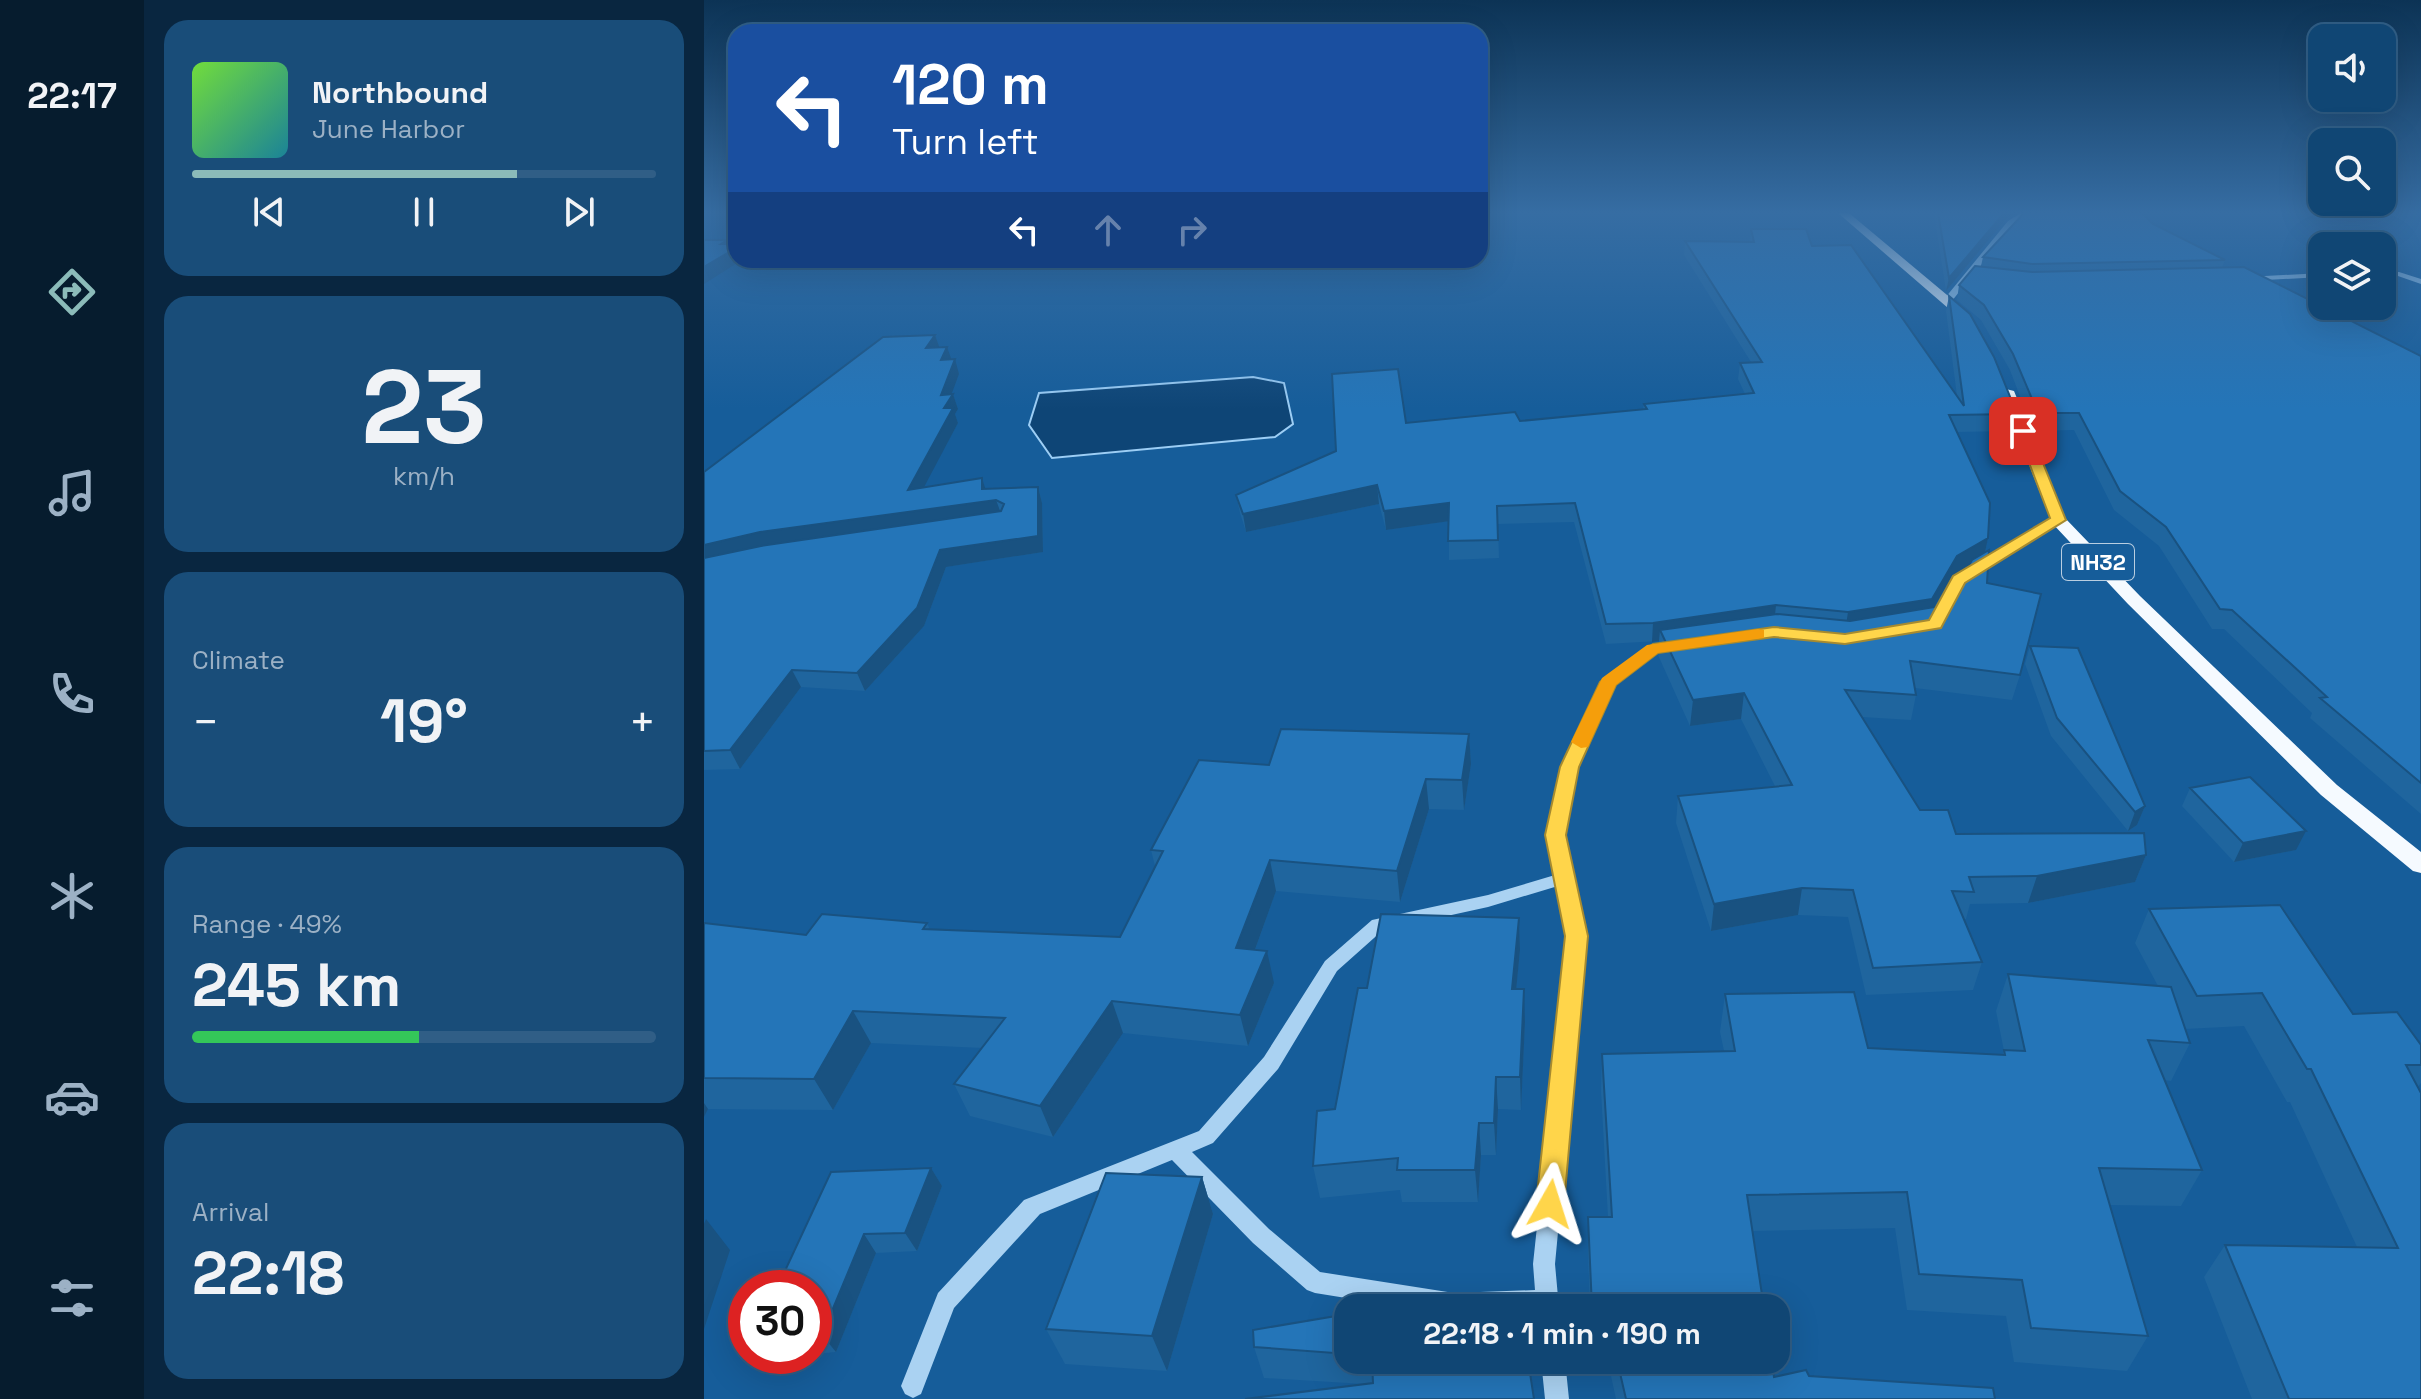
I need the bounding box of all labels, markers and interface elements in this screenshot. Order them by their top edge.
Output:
map controls [2308,24,2396,320]
button: sound [2308,24,2396,112]
text: 120 m [892,49,1049,120]
icon: left [760,56,864,160]
text: 22:17 [27,73,117,119]
text: Northbound [312,73,488,112]
text: June Harbor [312,112,465,146]
text: Turn left [892,119,1039,165]
button: search [2308,128,2396,216]
icon: previous [247,190,291,234]
icon: pause [402,190,446,234]
icon: next [557,190,601,234]
icon: left [1002,208,1046,252]
icon: ahead [1086,208,1130,252]
icon: right [1170,208,1214,252]
button: layers [2308,232,2396,320]
icon: directions [44,264,100,320]
text: 23 [361,341,487,473]
pin [1989,397,2057,465]
icon: arrive [2001,409,2045,453]
text: km/h [393,459,455,493]
icon: music [44,465,100,521]
road number: NH32 [2062,544,2134,580]
text: Climate [192,643,285,677]
icon: phone [44,666,100,722]
text: 19° [380,683,468,760]
text: − [192,694,219,750]
text: + [629,694,656,750]
icon: climate [44,868,100,924]
text: Range · 49% [192,907,342,941]
text: 245 km [192,947,401,1024]
icon: car [44,1069,100,1125]
position arrow [1508,1162,1592,1246]
text: Arrival [192,1195,269,1229]
text: 22:18 [192,1235,344,1312]
icon: filters [44,1270,100,1326]
speed limit sign: 30 [728,1270,832,1374]
text: 22:18 · 1 min · 190 m [1423,1314,1701,1353]

